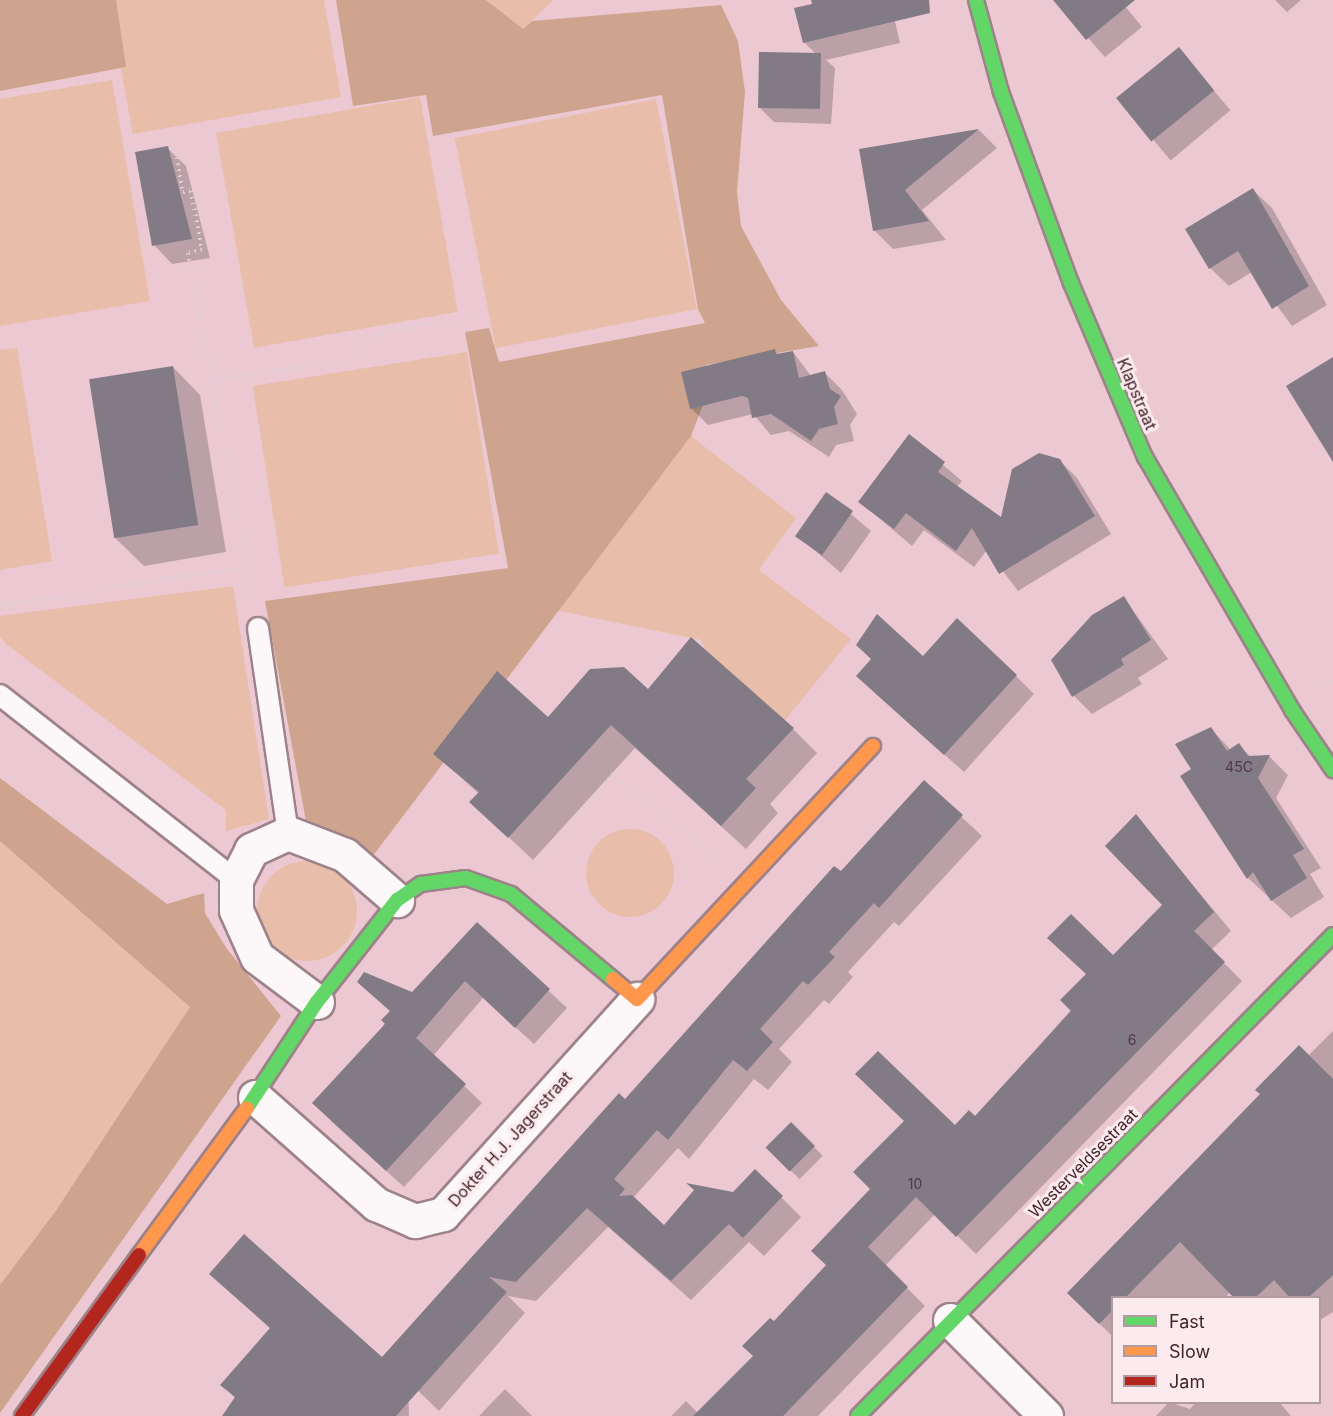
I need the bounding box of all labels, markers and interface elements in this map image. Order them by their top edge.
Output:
street label: Klapstraat [1113,355,1161,433]
house number: 45C [1225,759,1253,775]
house number: 6 [1128,1032,1136,1048]
street label: Dokter H.J. Jagerstraat [444,1067,576,1211]
street label: Westerveldsestraat [1025,1105,1141,1221]
house number: 10 [908,1176,922,1192]
legend [1111,1296,1321,1404]
text: Fast [1169,1311,1205,1332]
text: Slow [1169,1341,1210,1362]
text: Jam [1169,1371,1205,1392]

